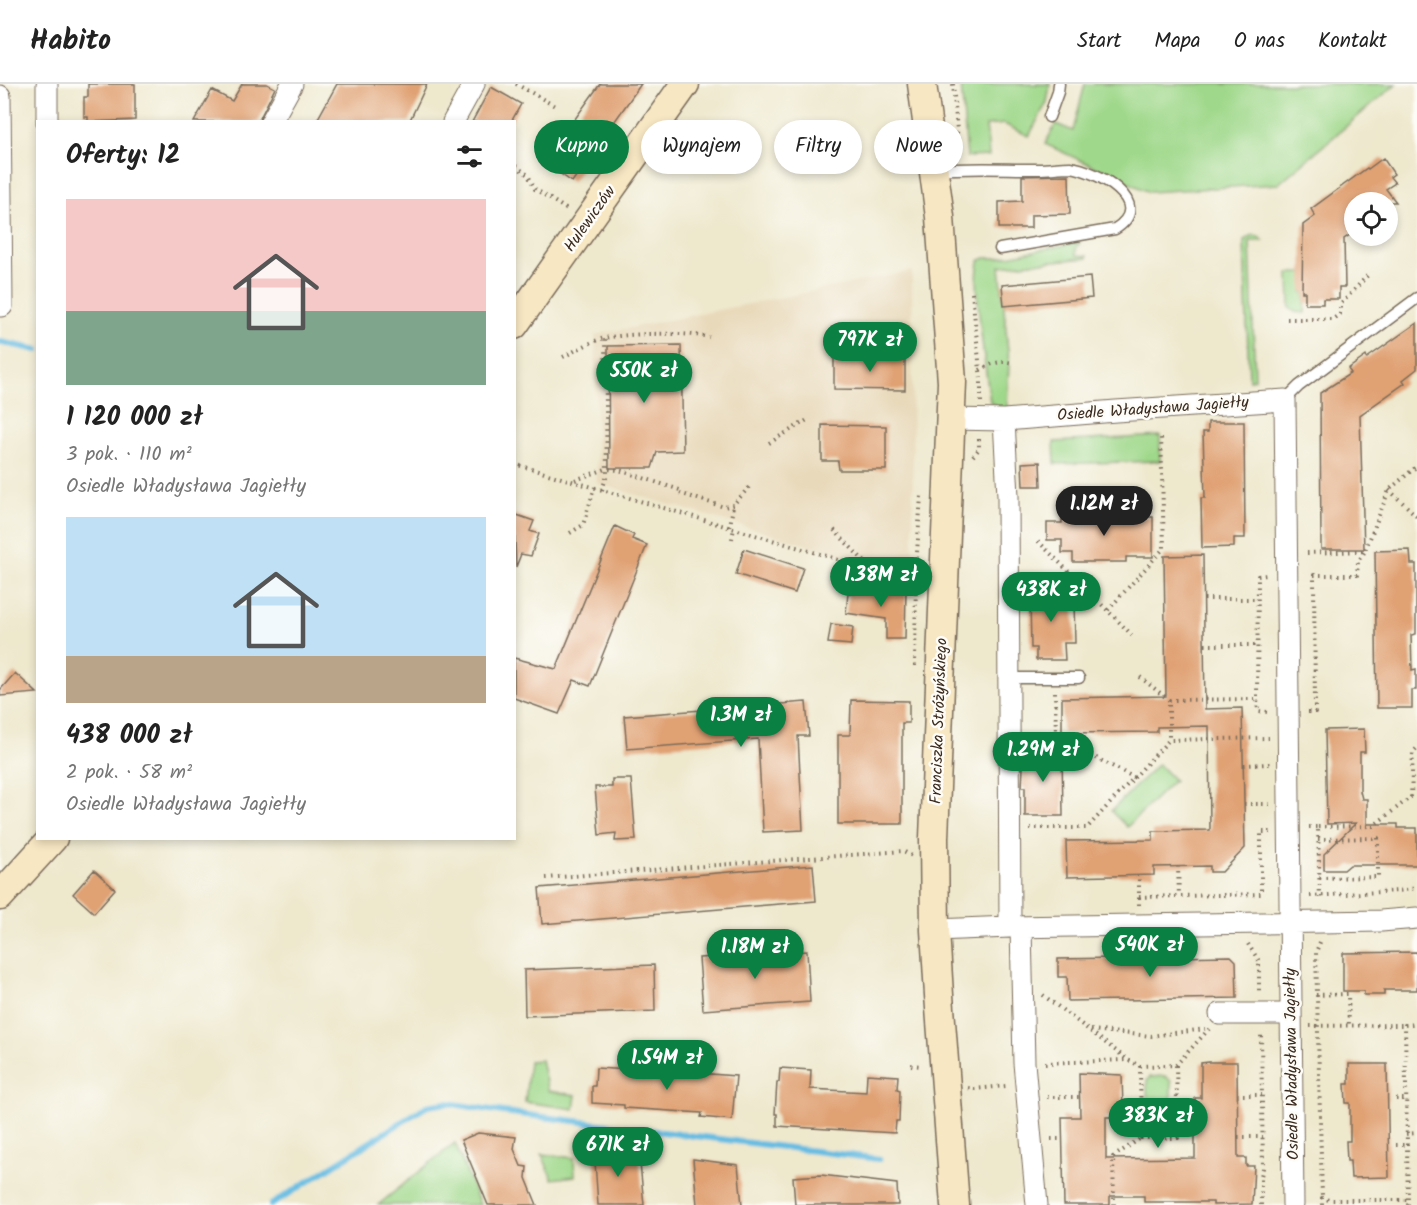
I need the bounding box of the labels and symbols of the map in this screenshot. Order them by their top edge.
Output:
street label: Hulewiczów [558,180,622,257]
pin: 797K zł [815,322,925,373]
pin: 550K zł [589,353,699,404]
street label: Osiedle Władysława Jagiełły [1056,390,1250,428]
pin: 1.12M zł [1042,486,1166,537]
pin: 1.38M zł [819,557,943,608]
pin: 438K zł [996,572,1106,623]
street label: Franciszka Stróżyńskiego [924,637,954,805]
pin: 1.3M zł [686,697,796,748]
pin: 1.29M zł [981,732,1105,783]
pin: 540K zł [1095,927,1205,978]
pin: 1.18M zł [693,929,817,980]
street label: Osiedle Władysława Jagiełły [1278,967,1306,1160]
pin: 1.54M zł [605,1040,729,1091]
pin: 383K zł [1103,1098,1213,1149]
pin: 671K zł [563,1127,673,1178]

